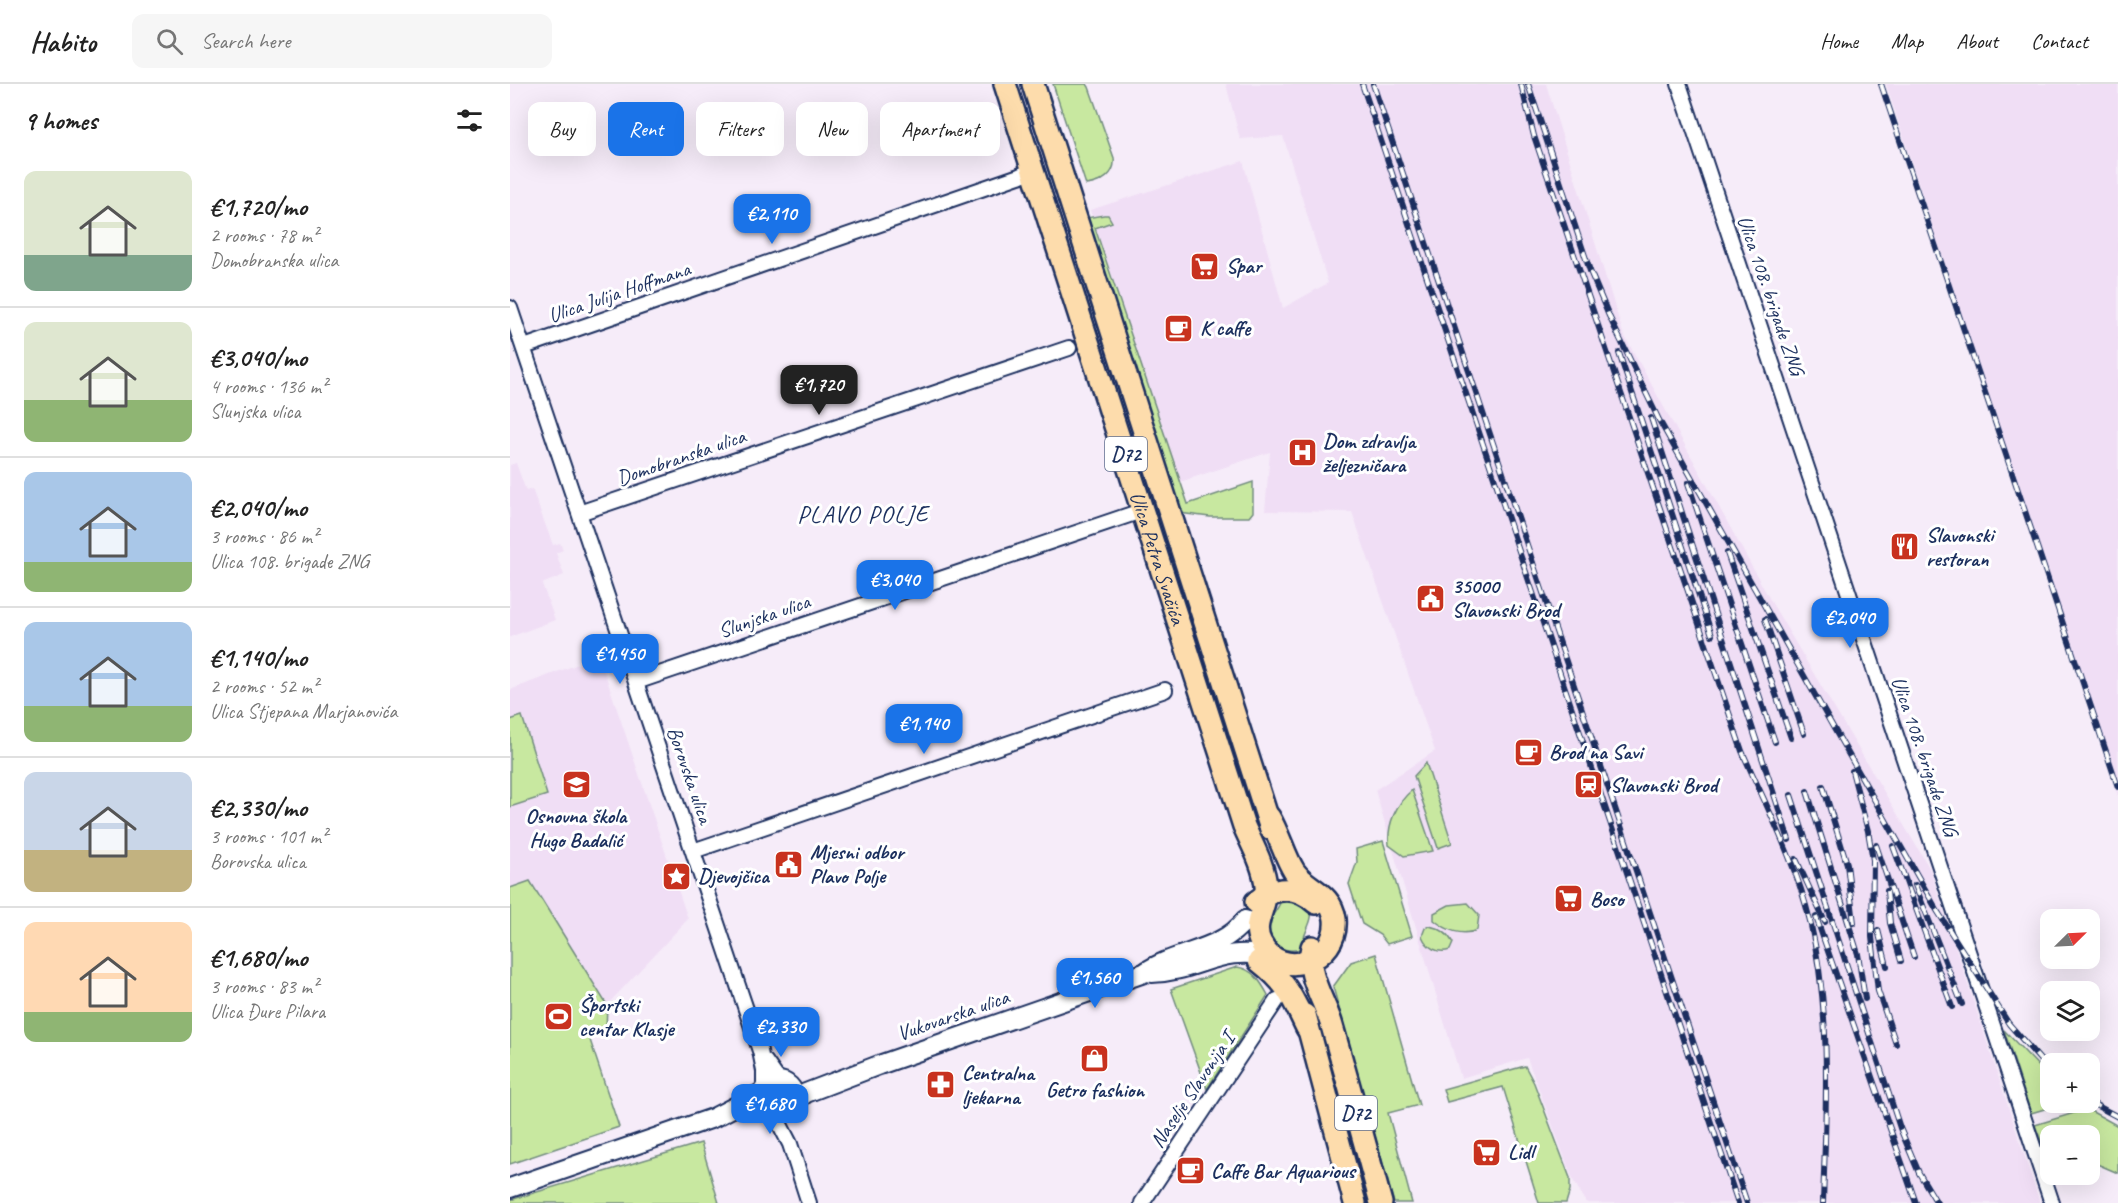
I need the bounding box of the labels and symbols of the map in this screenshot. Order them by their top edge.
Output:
pin: €2,110 [723,194,821,245]
street label: Ulica 108. brigade ZNG [1732,212,1812,381]
supermarket icon: Spar [1189,250,1221,282]
place label: Spar [1226,253,1264,279]
street label: Ulica Julija Hoffmana [545,255,695,328]
cafe icon: K caffe [1163,312,1195,344]
place label: K caffe [1200,315,1252,341]
pin: €1,720 [770,365,868,416]
street label: Domobranska ulica [613,422,751,491]
place label: Dom zdravlja željezničara [1323,428,1418,478]
road number: D72 [1105,437,1147,471]
hospital icon: Dom zdravlja željezničara [1286,437,1318,469]
street label: Ulica Petra Svačića [1124,488,1192,629]
district label: PLAVO POLJE [797,499,931,529]
place label: Slavonski restoran [1926,522,1996,572]
restaurant icon: Slavonski restoran [1889,531,1921,563]
pin: €3,040 [846,560,944,611]
place label: 35000 Slavonski Brod [1452,573,1563,623]
public building icon: 35000 Slavonski Brod [1415,582,1447,614]
street label: Slunjska ulica [715,588,815,644]
pin: €2,040 [1801,598,1899,649]
pin: €1,450 [571,634,669,685]
street label: Ulica 108. brigade ZNG [1886,673,1966,842]
pin: €1,140 [875,704,973,755]
street label: Borovska ulica [661,723,719,829]
cafe icon: Brod na Savi [1512,736,1544,768]
place label: Brod na Savi [1549,739,1645,765]
school or university icon: Osnovna škola Hugo Badalić [560,769,592,801]
station icon: Slavonski Brod [1573,769,1605,801]
place label: Slavonski Brod [1610,772,1721,798]
place label: Osnovna škola Hugo Badalić [526,803,628,853]
place label: Mjesni odbor Plavo Polje [810,839,906,889]
public building icon: Mjesni odbor Plavo Polje [773,848,805,880]
place icon: Djevojčica [661,860,693,892]
place label: Djevojčica [698,863,770,889]
supermarket icon: Boso [1553,883,1585,915]
place label: Boso [1590,886,1626,912]
north arrow [2040,909,2100,969]
pin: €1,560 [1046,958,1144,1009]
street label: Vukovarska ulica [894,983,1014,1046]
place label: Športski centar Klasje [579,992,676,1042]
sports icon: Športski centar Klasje [542,1001,574,1033]
pin: €2,330 [732,1007,830,1058]
street label: Naselje Slavonija I [1144,1024,1243,1153]
shop icon: Getro fashion [1079,1043,1111,1075]
place label: Centralna ljekarna [962,1060,1036,1110]
pharmacy icon: Centralna ljekarna [925,1069,957,1101]
place label: Getro fashion [1046,1077,1145,1103]
pin: €1,680 [721,1084,819,1135]
road number: D72 [1335,1096,1377,1130]
supermarket icon: Lidl [1471,1136,1503,1168]
place label: Lidl [1508,1139,1538,1165]
cafe icon: Caffe Bar Aquarious [1174,1155,1206,1187]
place label: Caffe Bar Aquarious [1211,1158,1357,1184]

